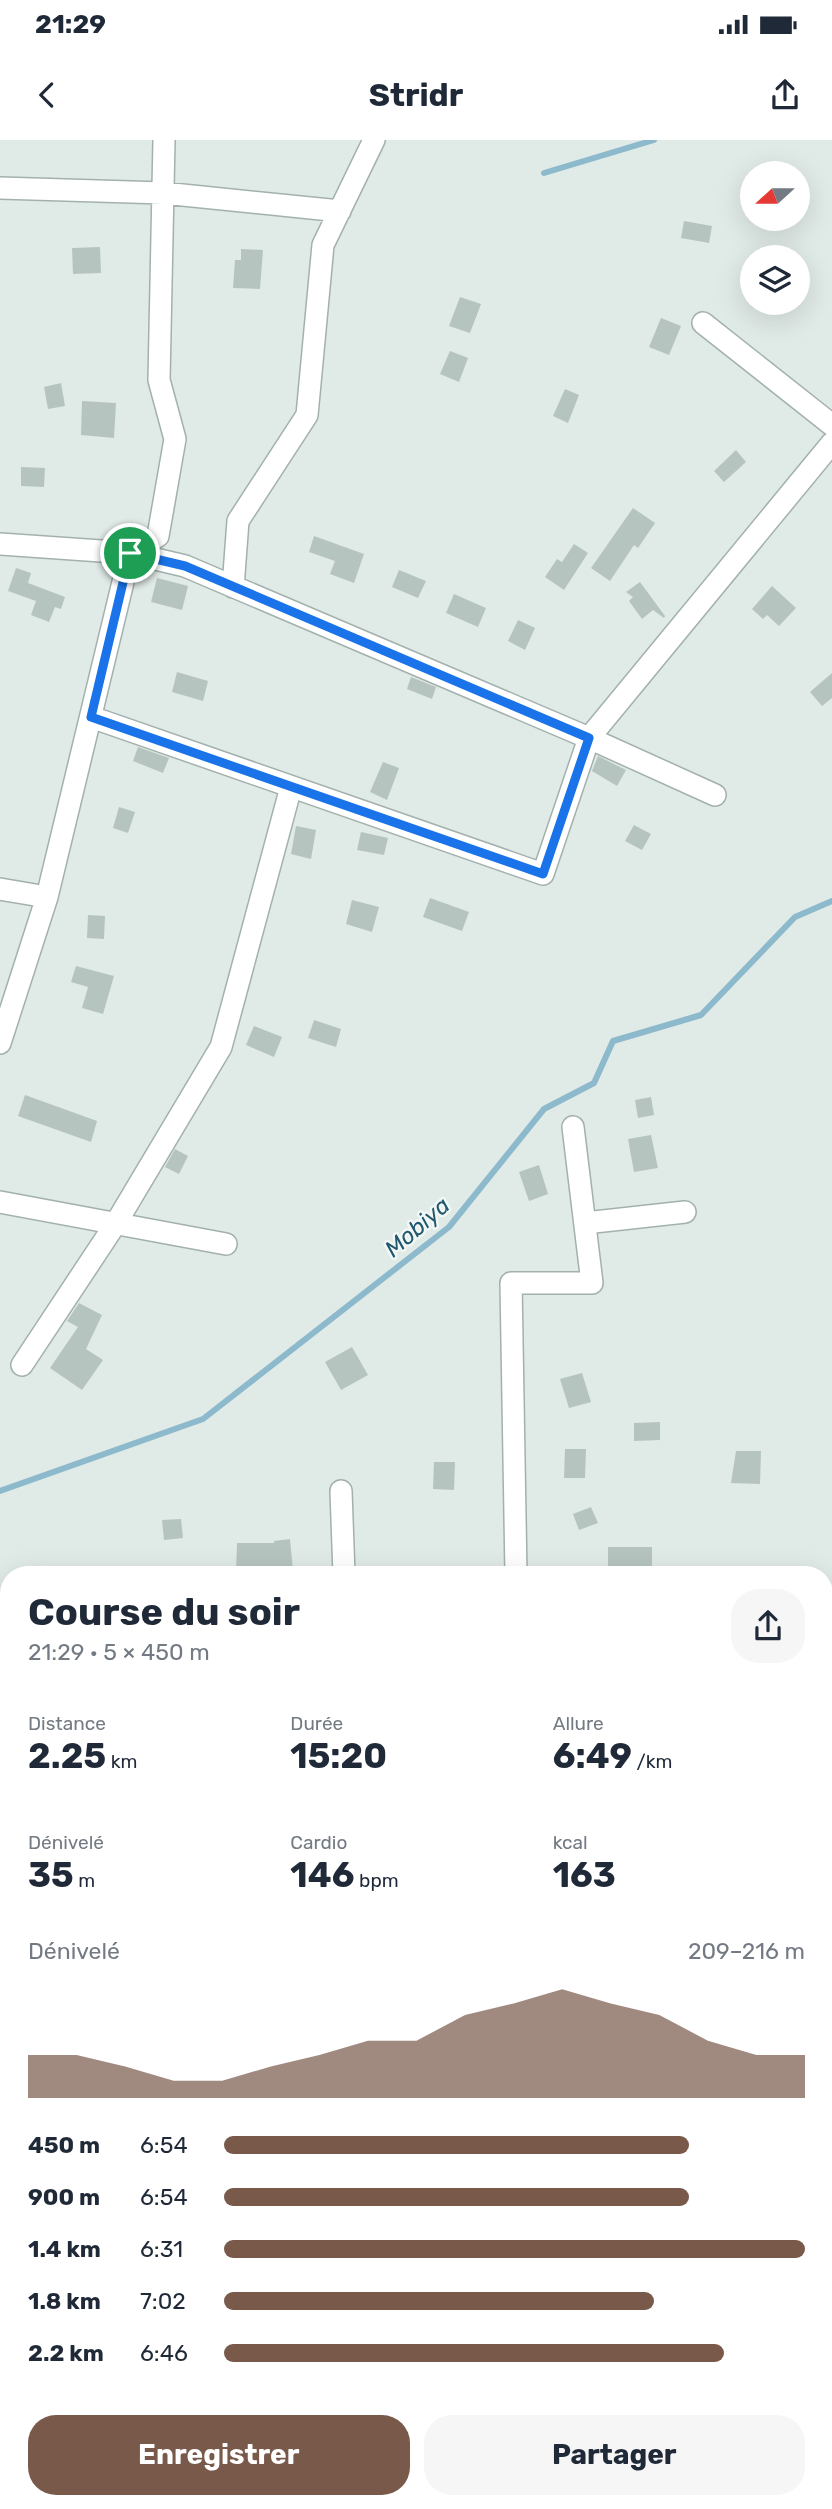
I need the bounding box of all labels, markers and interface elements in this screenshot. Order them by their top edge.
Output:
text: 21:29 [35,9,106,40]
icon: back [28,76,66,114]
text: Stridr [369,76,463,114]
icon: share [766,76,804,114]
north arrow [740,161,810,231]
map controls [740,161,810,315]
button: layers [740,245,810,315]
pin [100,523,160,583]
icon: arrive [111,534,149,572]
water label: Mobiya [379,1191,455,1263]
text: Course du soir [28,1589,300,1635]
button: share [731,1589,805,1663]
text: 21:29 · 5 × 450 m [28,1638,210,1666]
text: Distance [28,1712,106,1735]
text: Durée [290,1712,343,1735]
text: Allure [553,1712,604,1735]
text: 2.25 [28,1735,106,1777]
text: 15:20 [290,1735,387,1777]
text: 6:49 [553,1735,632,1777]
text: km [106,1750,137,1773]
text: /km [632,1750,672,1773]
text: Dénivelé [28,1831,104,1854]
text: Cardio [290,1831,347,1854]
text: kcal [553,1831,588,1854]
text: 35 [28,1854,74,1896]
text: 146 [290,1854,354,1896]
text: 163 [553,1854,616,1896]
text: m [74,1869,95,1892]
text: bpm [354,1869,399,1892]
text: Dénivelé [28,1937,120,1965]
text: 209–216 m [688,1937,805,1965]
text: 450 m [28,2131,100,2159]
text: 6:54 [140,2131,188,2159]
text: 900 m [28,2183,100,2211]
text: 6:54 [140,2183,188,2211]
text: 1.4 km [28,2235,101,2263]
text: 6:31 [140,2235,183,2263]
text: 1.8 km [28,2287,101,2315]
text: 7:02 [140,2287,186,2315]
text: 2.2 km [28,2339,104,2367]
text: 6:46 [140,2339,188,2367]
button: Enregistrer [28,2415,410,2495]
button: Partager [424,2415,805,2495]

